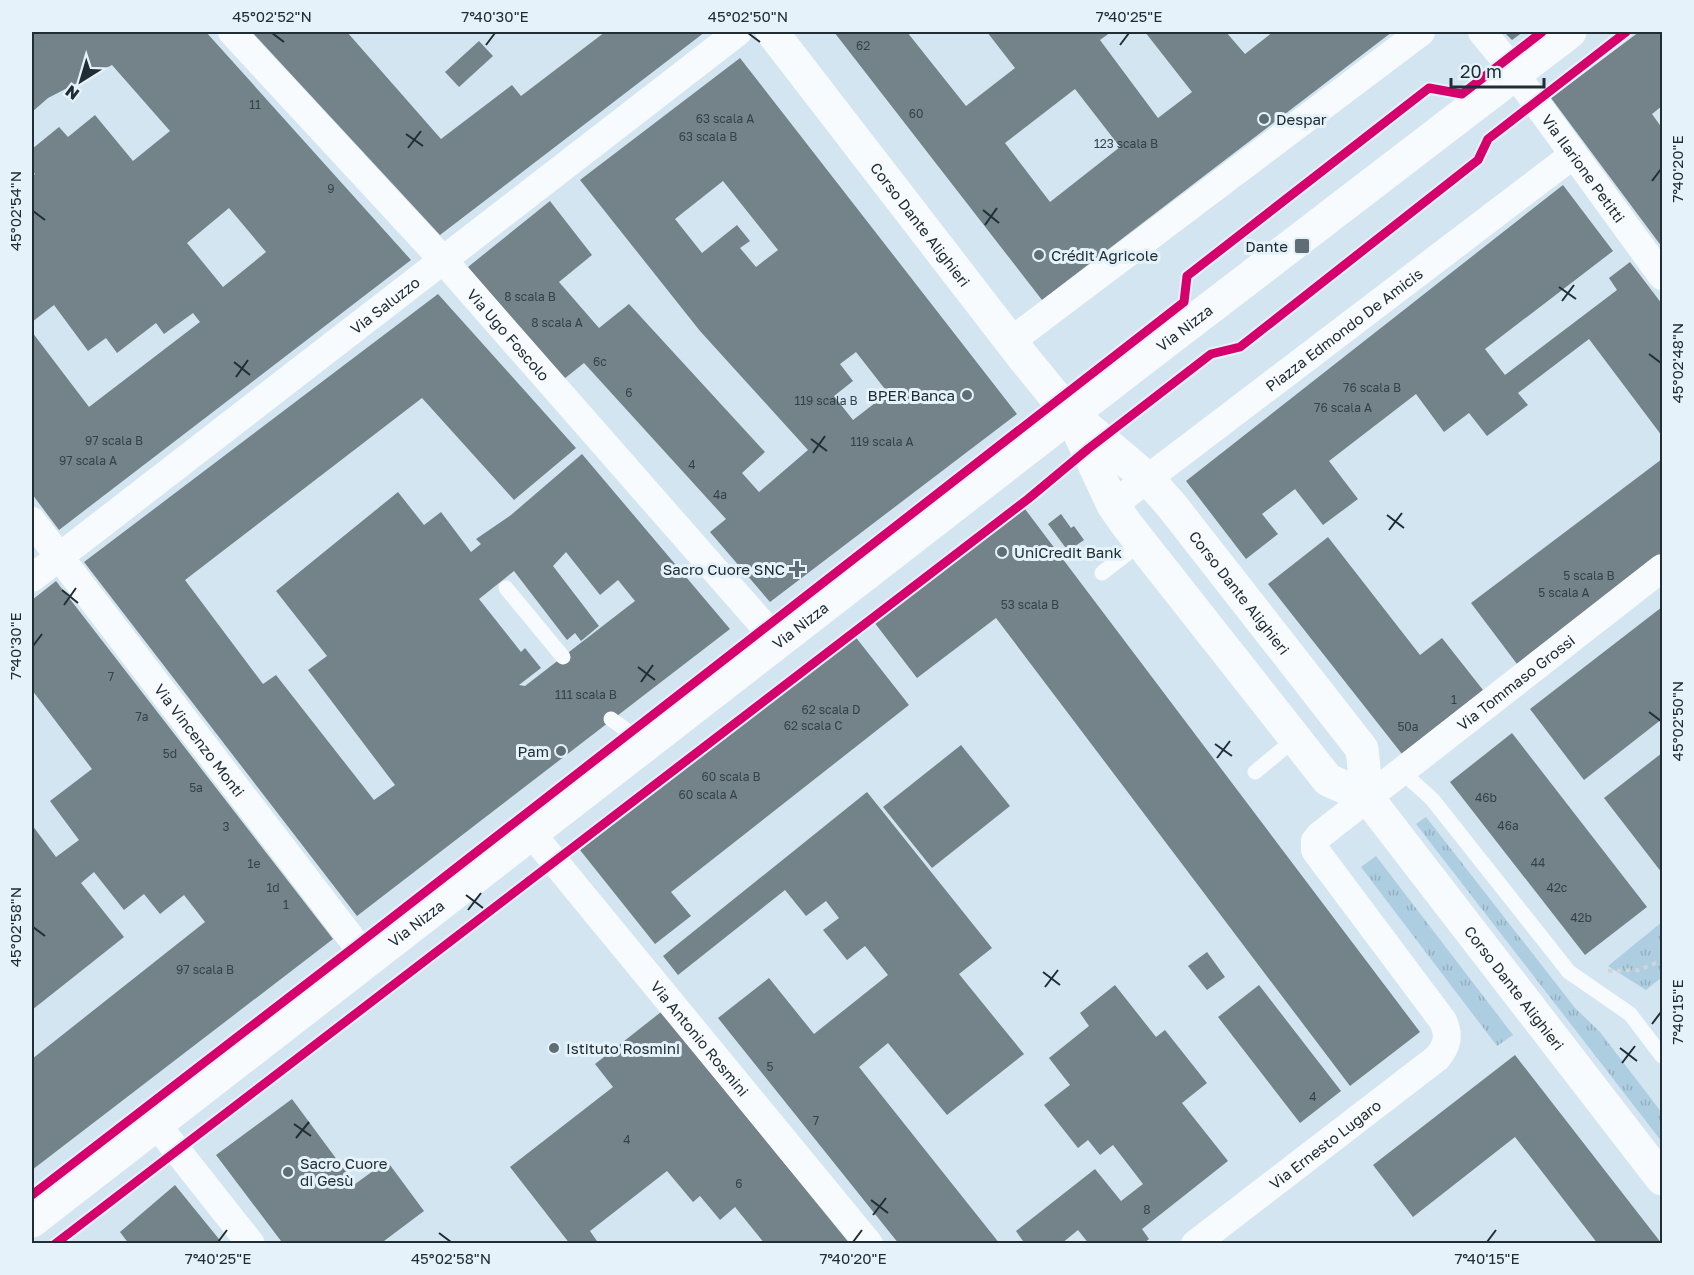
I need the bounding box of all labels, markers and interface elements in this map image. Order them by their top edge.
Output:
text: 45°02'52"N [232,7,312,25]
text: 7°40'30"E [461,7,529,25]
text: 45°02'50"N [708,7,788,25]
text: 7°40'25"E [1096,7,1162,25]
house number: 62 [856,38,870,53]
north arrow [51,51,111,111]
scale bar [1451,51,1544,89]
text: 20 m [1460,60,1502,82]
text: N [61,81,83,105]
house number: 11 [249,97,261,112]
house number: 60 [909,106,923,121]
place label: Despar [1276,110,1327,128]
house number: 63 scala A [696,111,754,126]
street label: Via Ilarione Petitti [1538,111,1629,226]
marker: Despar [1257,112,1271,126]
house number: 63 scala B [679,129,737,144]
text: 7°40'20"E [1668,135,1686,203]
house number: 123 scala B [1094,136,1158,151]
street label: Corso Dante Alighieri [867,159,974,290]
text: 45°02'54"N [6,171,24,251]
house number: 9 [327,181,335,196]
place label: Dante [1245,237,1288,255]
marker: Dante [1293,237,1311,255]
place label: Crédit Agricole [1051,246,1158,264]
marker: Crédit Agricole [1032,248,1046,262]
street label: Piazza Edmondo De Amicis [1262,264,1426,395]
street label: Via Saluzzo [347,273,423,338]
street label: Via Ugo Foscolo [464,285,553,384]
house number: 8 scala B [504,289,556,304]
street label: Via Nizza [1153,301,1216,355]
house number: 8 scala A [531,315,583,330]
text: 45°02'48"N [1668,323,1686,403]
house number: 6c [593,354,607,369]
house number: 76 scala B [1343,380,1401,395]
house number: 6 [625,385,633,400]
place label: BPER Banca [868,386,955,404]
marker: BPER Banca [960,388,974,402]
house number: 119 scala B [794,393,858,408]
house number: 76 scala A [1314,400,1372,415]
house number: 97 scala B [85,433,143,448]
house number: 119 scala A [850,434,914,449]
house number: 97 scala A [59,453,117,468]
house number: 4 [688,457,696,472]
house number: 4a [713,487,727,502]
street label: Corso Dante Alighieri [1186,527,1294,658]
place label: UniCredit Bank [1014,543,1123,561]
marker: UniCredit Bank [995,545,1009,559]
place label: Sacro Cuore SNC [663,560,785,578]
marker: Sacro Cuore SNC [790,562,804,576]
house number: 5 scala B [1563,568,1615,583]
house number: 5 scala A [1538,585,1590,600]
house number: 53 scala B [1001,597,1059,612]
street label: Via Nizza [769,598,831,652]
text: 7°40'30"E [6,612,24,680]
street label: Via Tommaso Grossi [1453,631,1578,734]
house number: 7 [108,669,114,684]
street label: Via Vincenzo Monti [151,680,249,800]
text: 45°02'50"N [1668,681,1686,761]
house number: 111 scala B [555,687,617,702]
house number: 1 [1451,692,1457,707]
house number: 62 scala D [802,702,860,717]
house number: 7a [135,709,149,724]
house number: 62 scala C [784,718,842,733]
house number: 50a [1397,719,1419,734]
place label: Pam [518,742,549,760]
marker: Pam [554,744,568,758]
house number: 5d [163,746,177,761]
house number: 60 scala B [701,769,761,784]
house number: 5a [189,780,203,795]
house number: 60 scala A [678,787,738,802]
house number: 46b [1475,790,1497,805]
house number: 46a [1497,818,1519,833]
house number: 3 [222,819,230,834]
house number: 44 [1531,855,1545,870]
house number: 1e [248,856,260,871]
house number: 1d [266,880,280,895]
house number: 42c [1547,880,1568,895]
text: 45°02'58"N [6,887,24,967]
street label: Via Nizza [385,896,447,950]
house number: 1 [283,897,289,912]
house number: 42b [1570,910,1592,925]
street label: Corso Dante Alighieri [1461,922,1568,1054]
house number: 97 scala B [176,962,234,977]
street label: Via Antonio Rosmini [647,977,753,1100]
text: 7°40'15"E [1668,979,1686,1045]
place label: Istituto Rosmini [566,1039,680,1057]
marker: Istituto Rosmini [547,1041,561,1055]
house number: 5 [767,1059,774,1074]
house number: 4 [1309,1089,1317,1104]
street label: Via Ernesto Lugaro [1266,1096,1384,1193]
house number: 7 [813,1113,819,1128]
house number: 4 [623,1132,631,1147]
place label: Sacro Cuore di Gesù [300,1154,388,1189]
marker: Sacro Cuore di Gesù [281,1165,295,1179]
house number: 6 [735,1176,743,1191]
house number: 8 [1143,1202,1151,1217]
text: 7°40'25"E [185,1249,251,1267]
text: 45°02'58"N [411,1249,491,1267]
text: 7°40'20"E [819,1249,887,1267]
text: 7°40'15"E [1454,1249,1520,1267]

